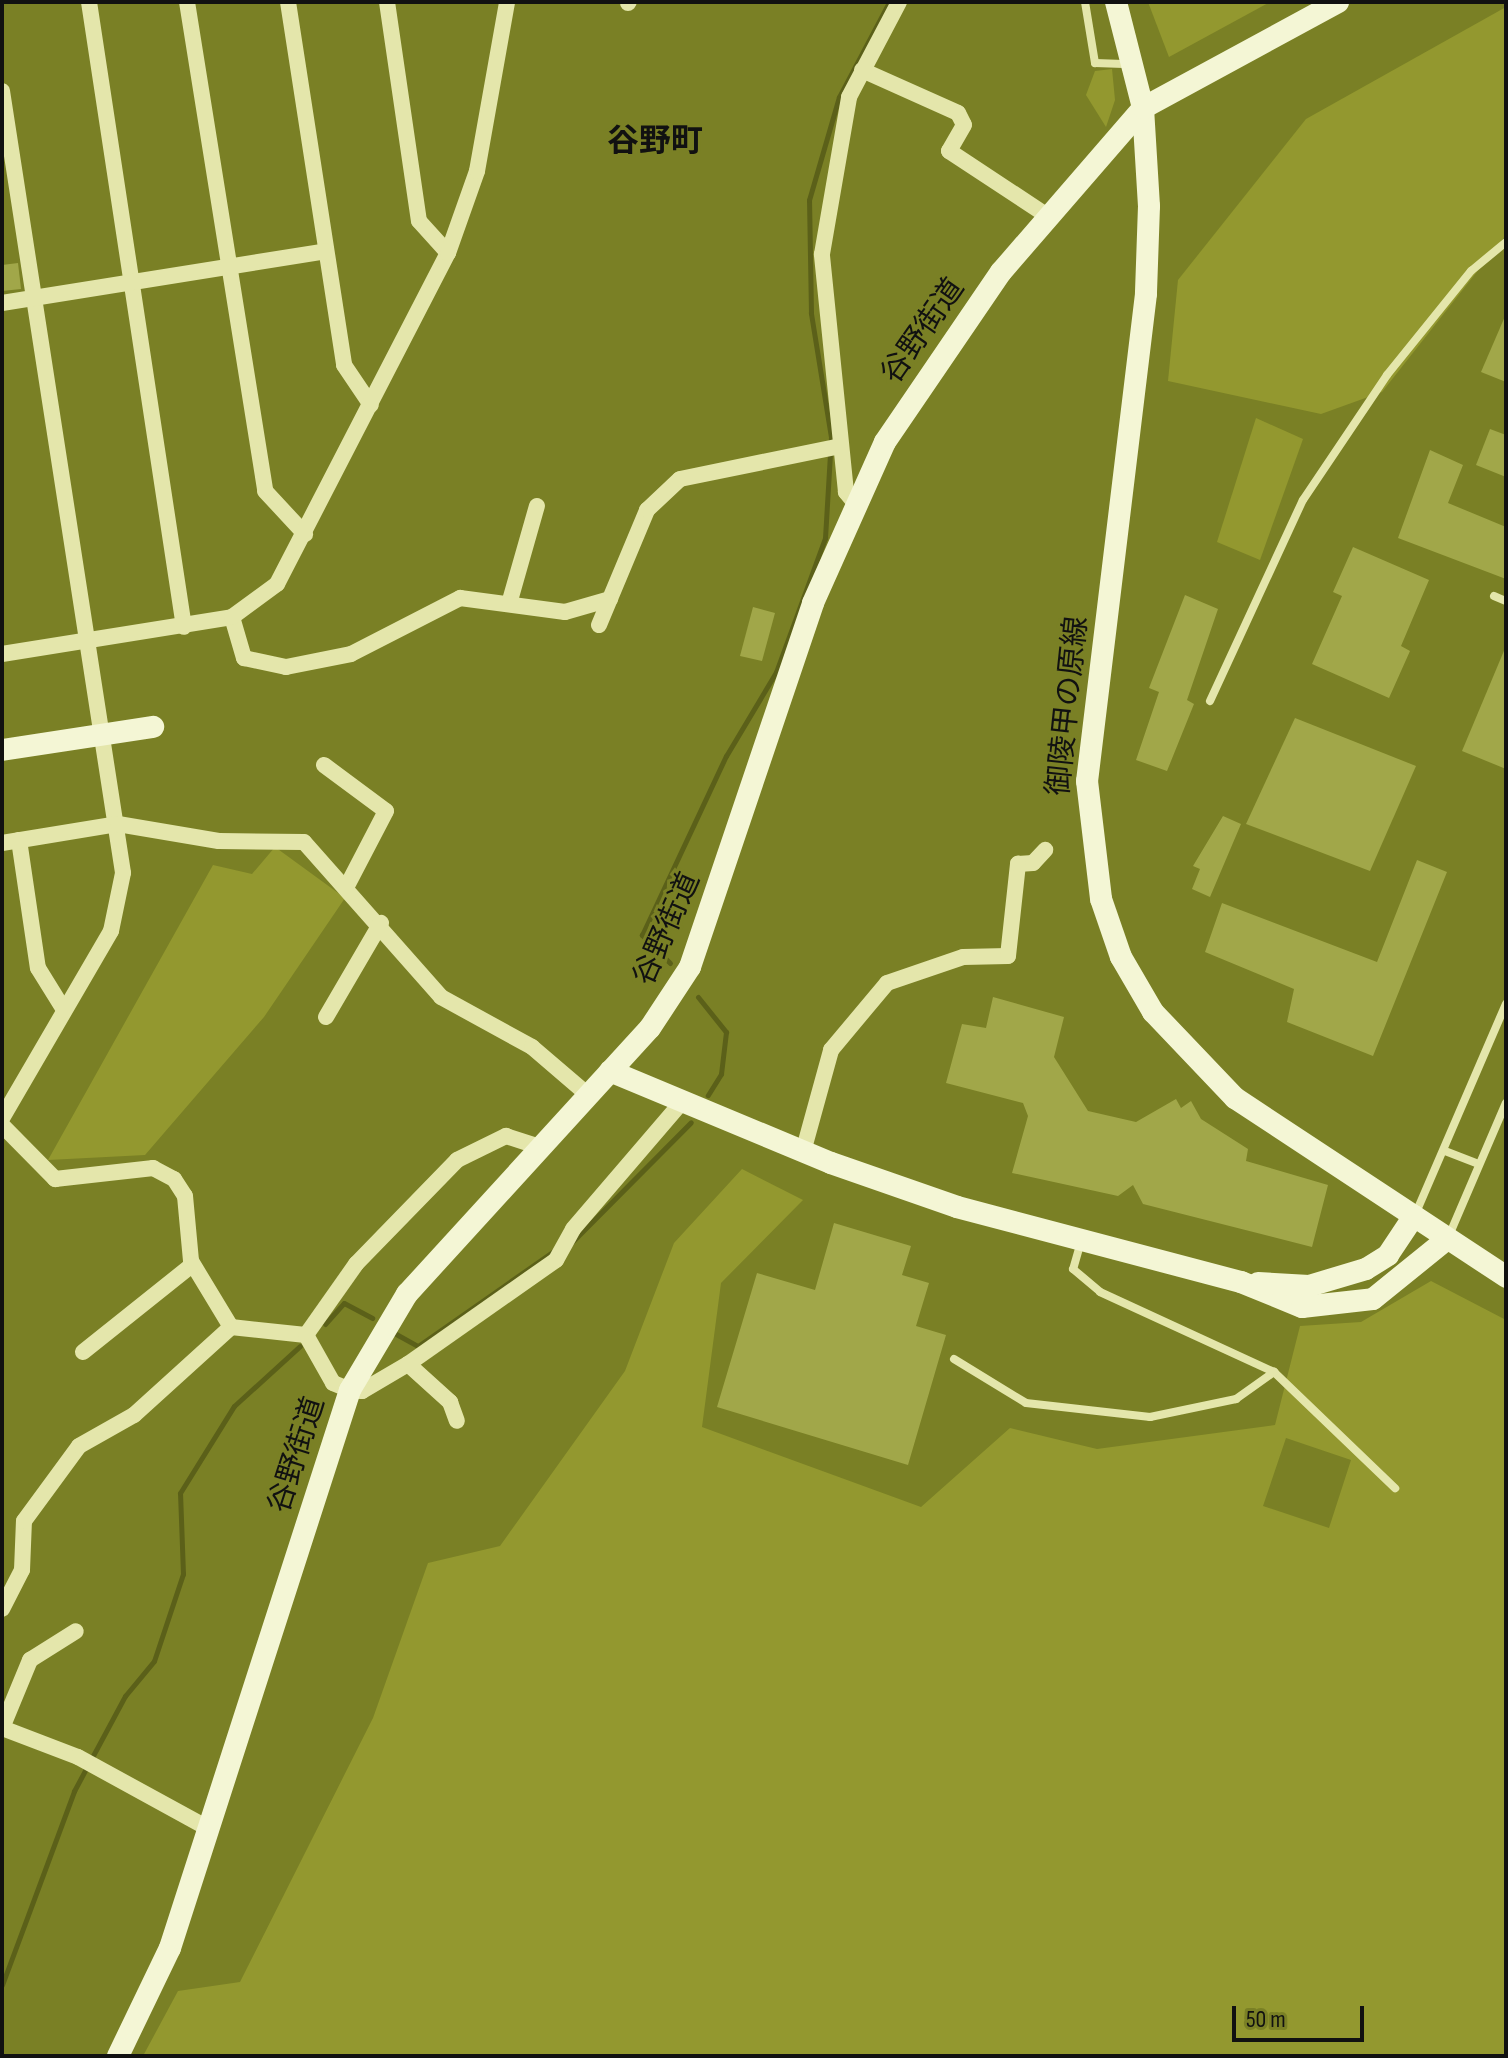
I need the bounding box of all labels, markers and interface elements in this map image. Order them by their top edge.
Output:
district label: 谷野町 [607,123,703,161]
street label: 谷野街道 [874,272,972,390]
street label: 御陵甲の原線 [1041,615,1095,797]
street label: 谷野街道 [626,867,708,991]
street label: 谷野街道 [261,1392,333,1518]
scale bar [1236,1990,1368,2040]
text: 50 m [1246,2005,1286,2034]

